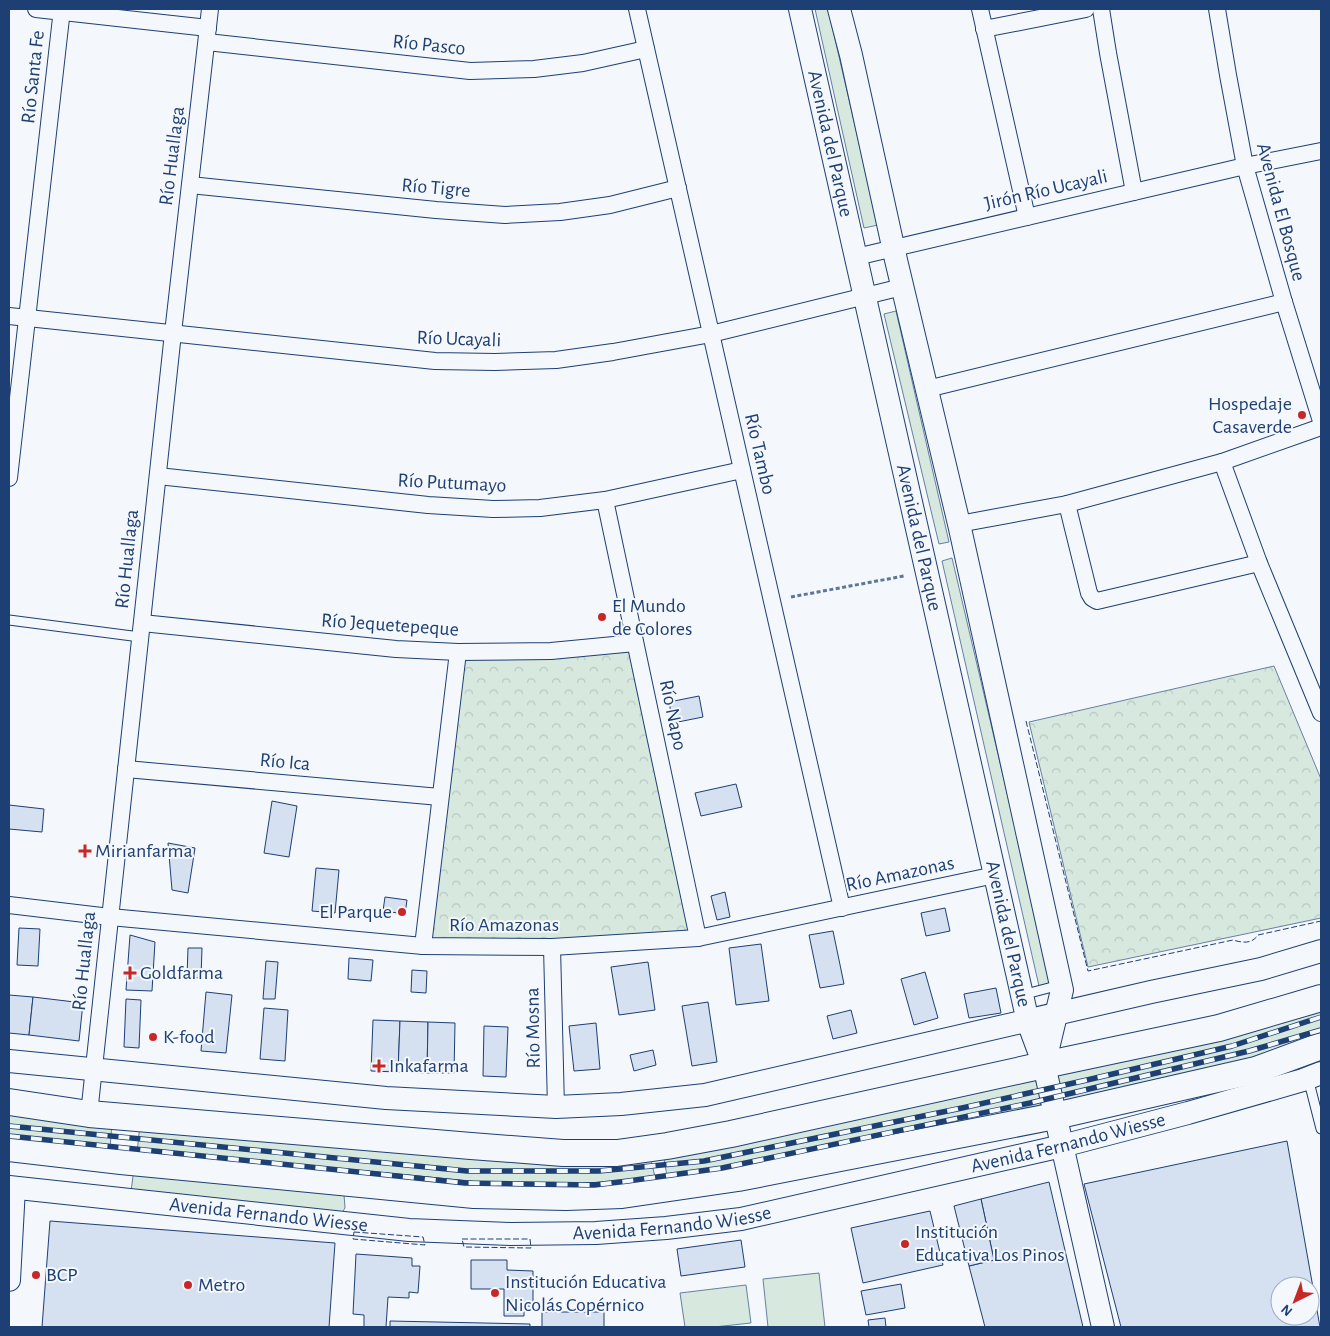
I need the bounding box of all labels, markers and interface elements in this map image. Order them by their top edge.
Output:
street label: Río Santa Fe [18,29,48,125]
street label: Río Pasco [392,31,466,59]
street label: Avenida del Parque [804,68,856,219]
street label: Río Huallaga [156,105,188,207]
street label: Avenida El Bosque [1253,141,1309,283]
street label: Jirón Río Ucayali [983,166,1109,214]
street label: Río Tigre [401,175,471,201]
street label: Río Ucayali [416,328,502,350]
place label: Hospedaje Casaverde [1208,394,1292,437]
marker: Hospedaje Casaverde [1296,409,1308,421]
street label: Río Tambo [741,411,779,497]
street label: Avenida del Parque [893,463,945,613]
street label: Río Putumayo [397,470,507,496]
street label: Río Huallaga [112,508,142,610]
place label: El Mundo de Colores [612,596,692,639]
street label: Río Jequetepeque [320,610,460,640]
marker: El Mundo de Colores [596,611,608,623]
street label: Río Napo [656,678,690,752]
street label: Río Ica [259,750,311,774]
place label: Mirianfarma [95,841,193,861]
marker: Mirianfarma [79,845,91,857]
street label: Río Amazonas [844,853,956,895]
street label: Avenida del Parque [982,859,1034,1009]
place label: El Parque [319,902,392,922]
marker: El Parque [396,906,408,918]
street label: Río Huallaga [69,910,99,1012]
street label: Río Amazonas [449,915,559,935]
place label: Goldfarma [140,963,223,983]
marker: Goldfarma [124,967,136,979]
street label: Río Mosna [522,987,544,1069]
place label: K-food [163,1027,215,1047]
marker: K-food [147,1031,159,1043]
place label: Inkafarma [389,1056,469,1076]
marker: Inkafarma [373,1060,385,1072]
street label: Avenida Fernando Wiesse [969,1109,1168,1176]
street label: Avenida Fernando Wiesse [168,1194,369,1236]
street label: Avenida Fernando Wiesse [573,1202,773,1243]
place label: Institución Educativa Los Pinos [915,1222,1065,1265]
marker: Institución Educativa Los Pinos [899,1238,911,1250]
place label: BCP [46,1265,78,1285]
marker: BCP [30,1269,42,1281]
place label: Institución Educativa Nicolás Copérnico [505,1272,666,1315]
place label: Metro [198,1275,245,1295]
north arrow [1270,1276,1320,1326]
marker: Metro [182,1279,194,1291]
marker: Institución Educativa Nicolás Copérnico [489,1287,501,1299]
text: N [1279,1301,1295,1318]

